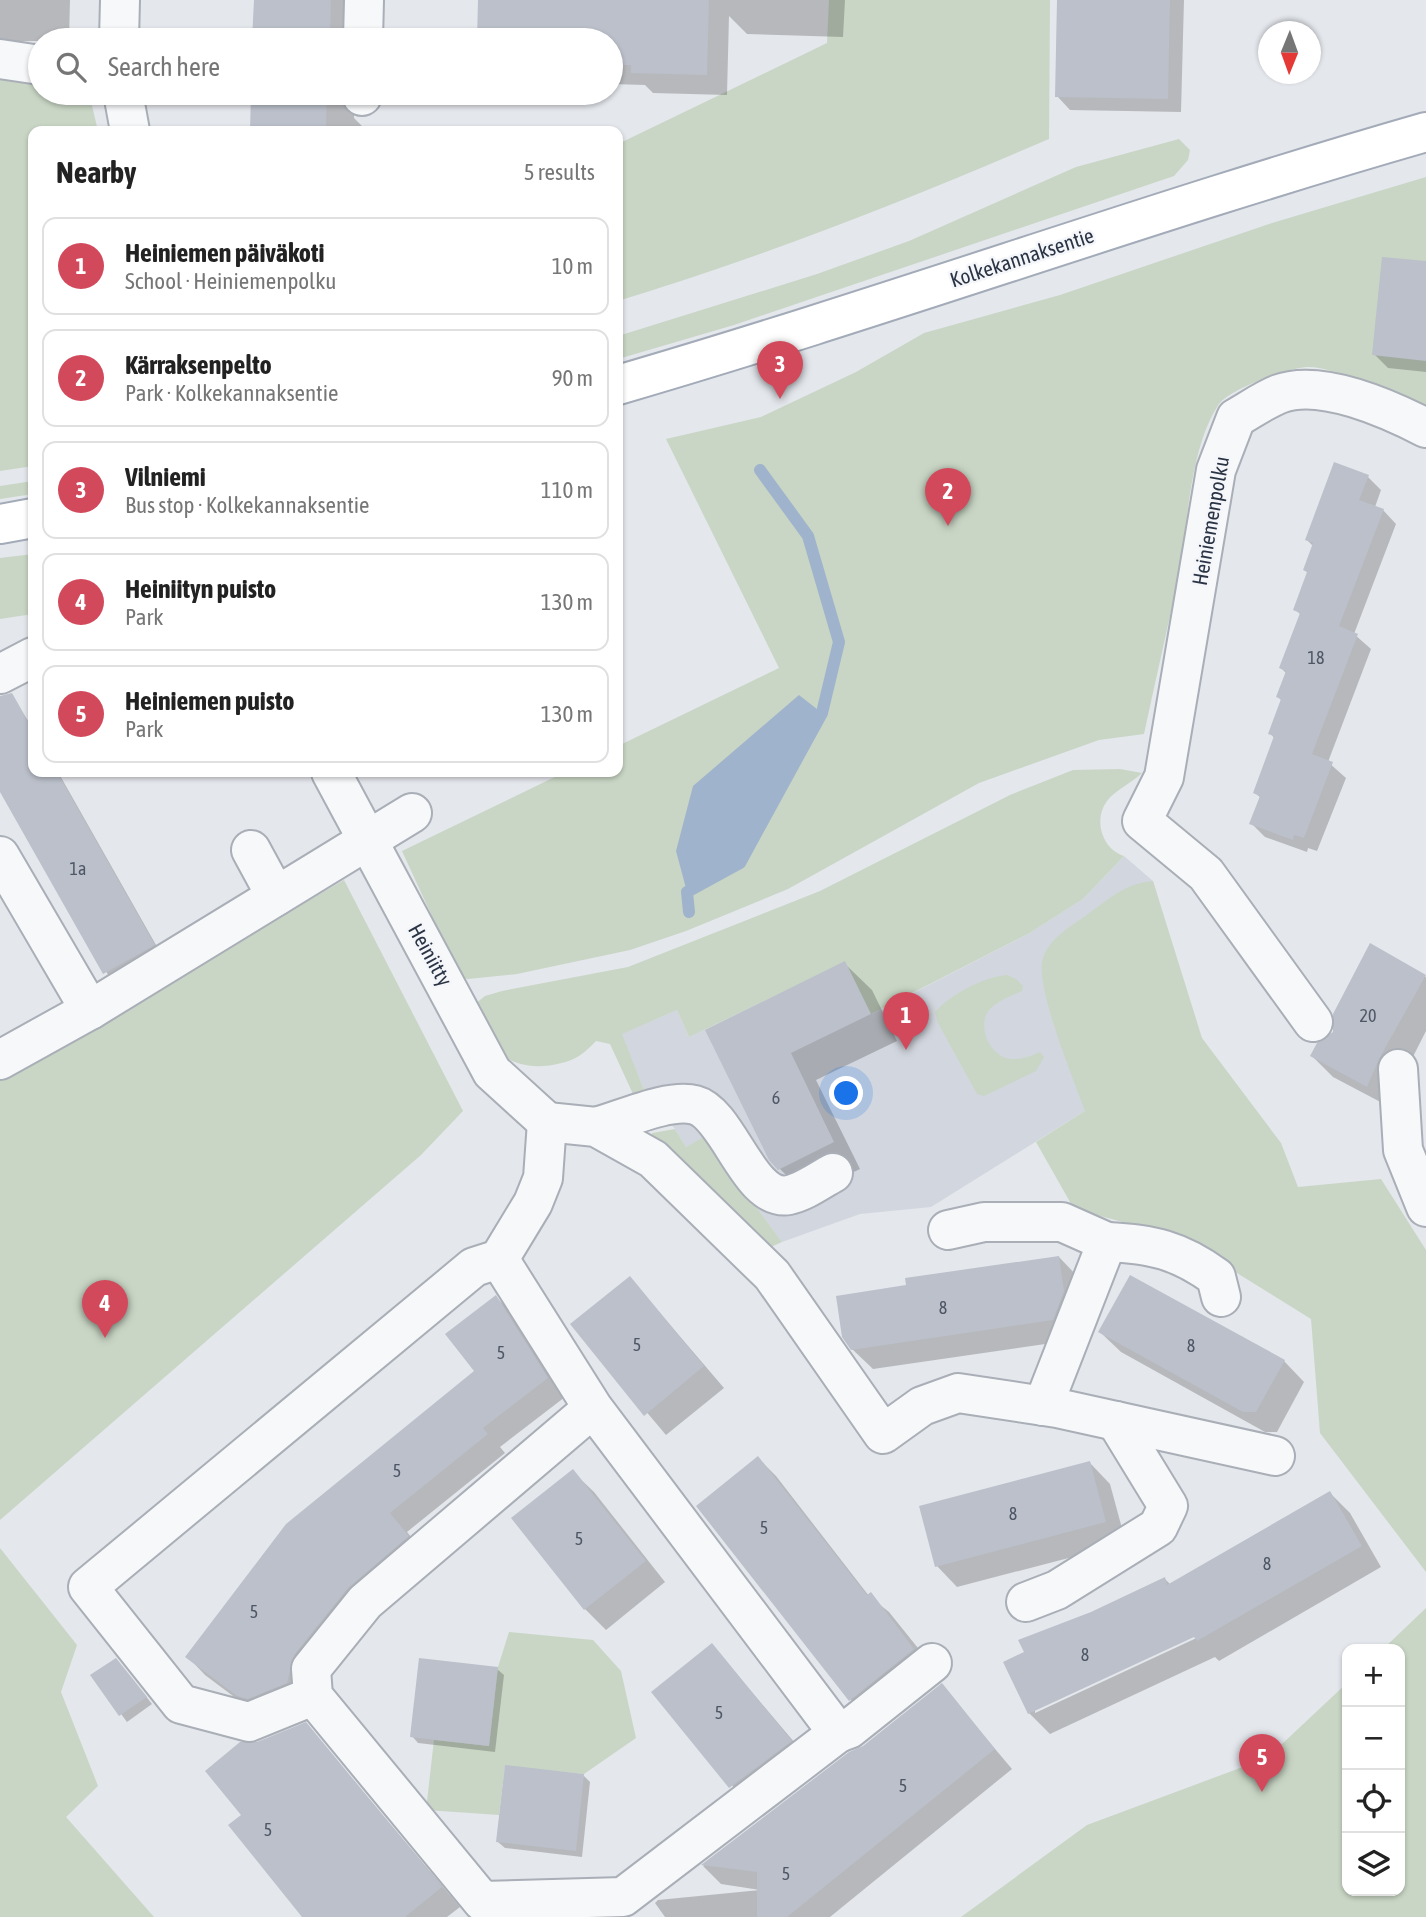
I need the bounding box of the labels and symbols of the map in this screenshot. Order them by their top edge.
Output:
north arrow [1258,21,1321,84]
street label: Kolkekannaksentie [947,223,1097,292]
pin: 3 [757,341,803,399]
street label: Heiniemenpolku [1187,454,1233,587]
pin: 2 [925,468,971,526]
house number: 18 [1308,647,1324,668]
house number: 1a [70,858,86,879]
street label: Heiniitty [404,919,458,990]
pin: 1 [883,992,929,1050]
house number: 20 [1360,1005,1376,1026]
your location [829,1076,863,1110]
house number: 6 [772,1087,780,1108]
pin: 4 [82,1280,128,1338]
house number: 8 [939,1297,947,1318]
house number: 5 [633,1334,641,1355]
house number: 8 [1187,1335,1195,1356]
house number: 5 [497,1342,505,1363]
house number: 5 [393,1460,401,1481]
house number: 8 [1009,1503,1017,1524]
house number: 5 [760,1517,768,1538]
house number: 5 [575,1528,583,1549]
house number: 8 [1263,1553,1271,1574]
house number: 5 [250,1601,258,1622]
house number: 8 [1081,1644,1089,1665]
house number: 5 [715,1702,723,1723]
pin: 5 [1239,1734,1285,1792]
house number: 5 [899,1775,907,1796]
house number: 5 [264,1819,272,1840]
house number: 5 [782,1863,790,1884]

